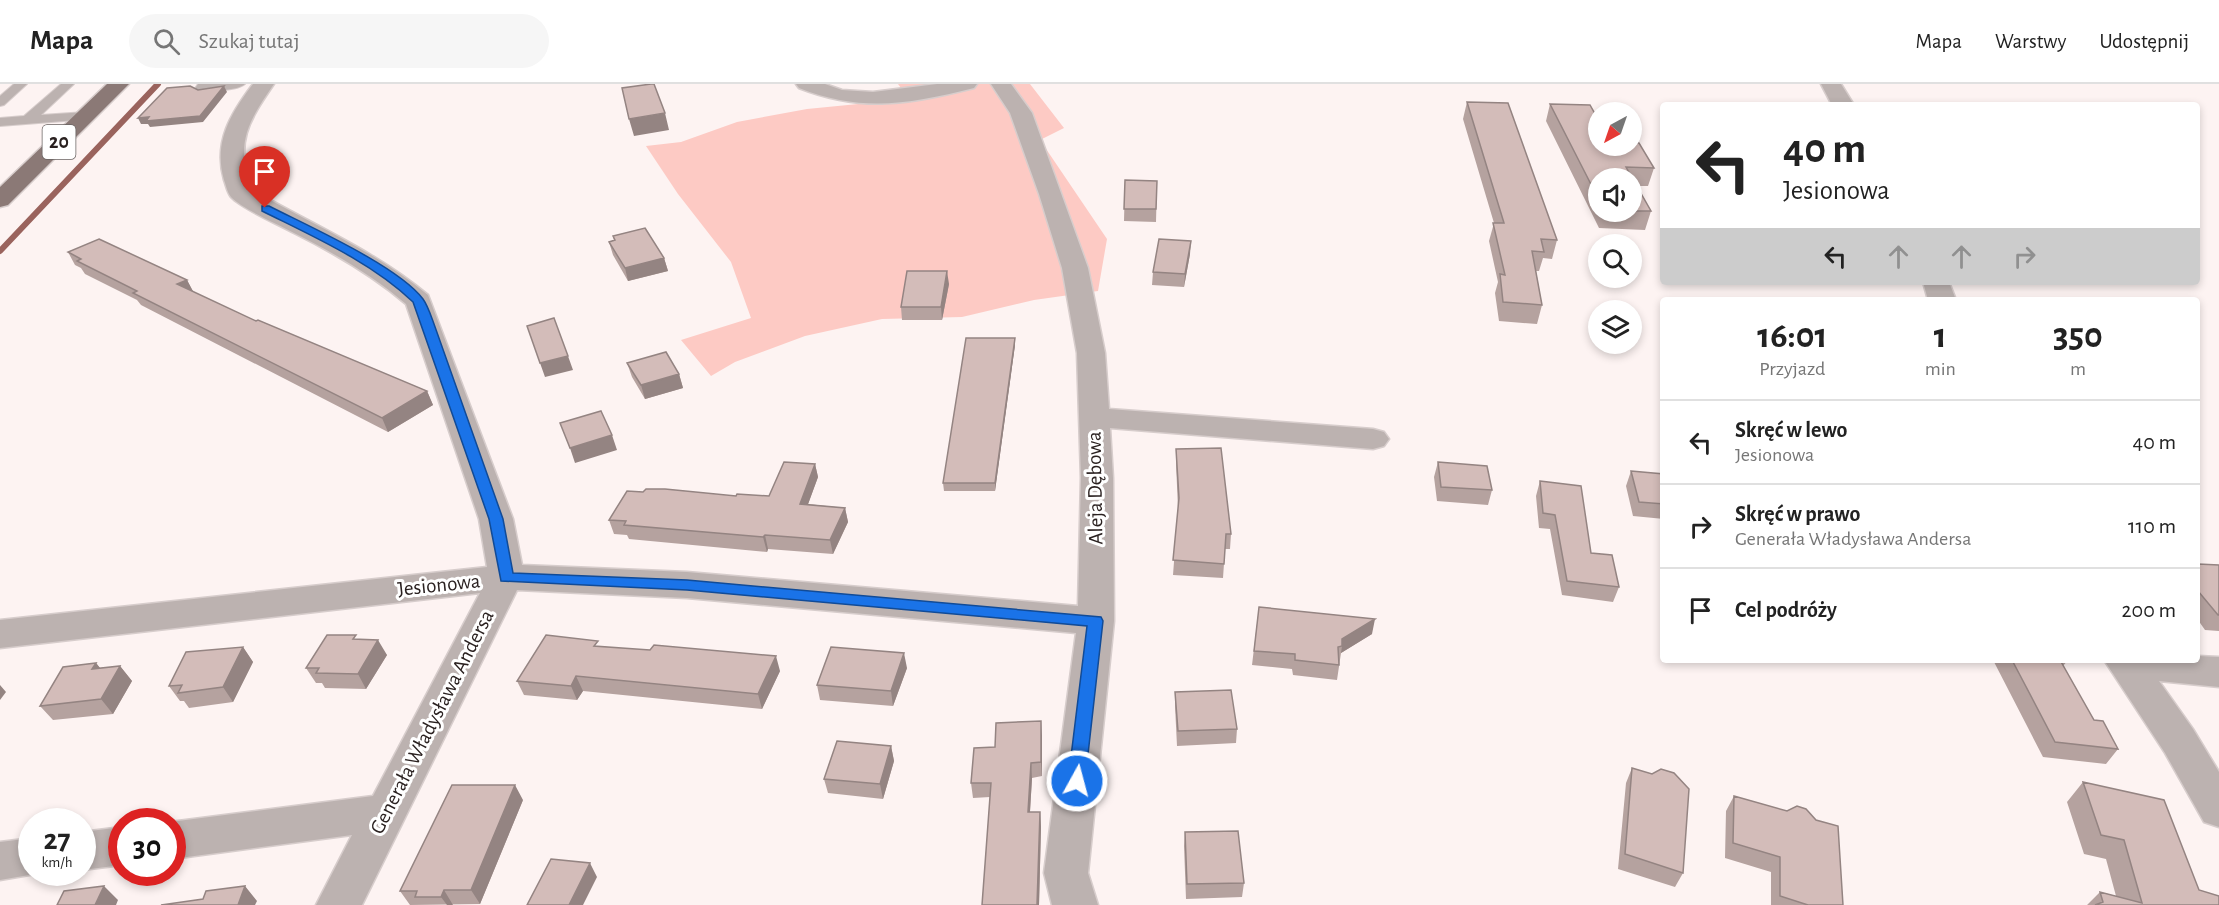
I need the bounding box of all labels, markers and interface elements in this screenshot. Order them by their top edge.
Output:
search box [129,14,549,68]
icon: search [150,25,183,58]
text: Mapa [30,27,93,55]
text: Szukaj tutaj [198,30,300,52]
text: Mapa [1916,31,1962,52]
text: Warstwy [1995,31,2066,52]
text: Udostępnij [2099,31,2189,52]
north arrow [1588,102,1642,156]
map controls [1588,102,1642,354]
road number: 20 [42,125,76,159]
icon: left [1684,126,1762,204]
text: 40 m [1783,128,1866,170]
pin [239,146,290,208]
icon: arrive [248,155,281,188]
button: sound [1588,168,1642,222]
text: Jesionowa [1783,177,1890,204]
button: search [1588,234,1642,288]
icon: left [1819,240,1852,273]
icon: ahead [1882,240,1915,273]
icon: ahead [1945,240,1978,273]
icon: right [2008,240,2041,273]
button: layers [1588,300,1642,354]
text: 16:01 [1757,318,1827,354]
text: 1 [1934,318,1947,354]
text: 350 [2053,318,2103,354]
text: Przyjazd [1759,359,1825,379]
text: min [1925,359,1956,379]
text: m [2070,359,2086,379]
text: Skręć w lewo [1735,419,1847,441]
icon: left [1684,426,1717,459]
street label: Aleja Dębowa [1084,431,1106,545]
text: 40 m [2133,431,2176,453]
text: Jesionowa [1735,445,1814,465]
text: Skręć w prawo [1735,503,1860,525]
icon: right [1684,510,1717,543]
text: 110 m [2128,515,2176,537]
text: Generała Władysława Andersa [1735,529,1971,549]
street label: Jesionowa [397,570,482,600]
icon: arrive [1684,594,1717,627]
text: Cel podróży [1735,599,1837,621]
text: 200 m [2122,599,2176,621]
street label: Generała Władysława Andersa [366,606,498,837]
position arrow [1045,749,1109,813]
speed limit sign: 30 [108,808,186,886]
text: 27 [43,825,71,855]
text: km/h [42,855,72,870]

